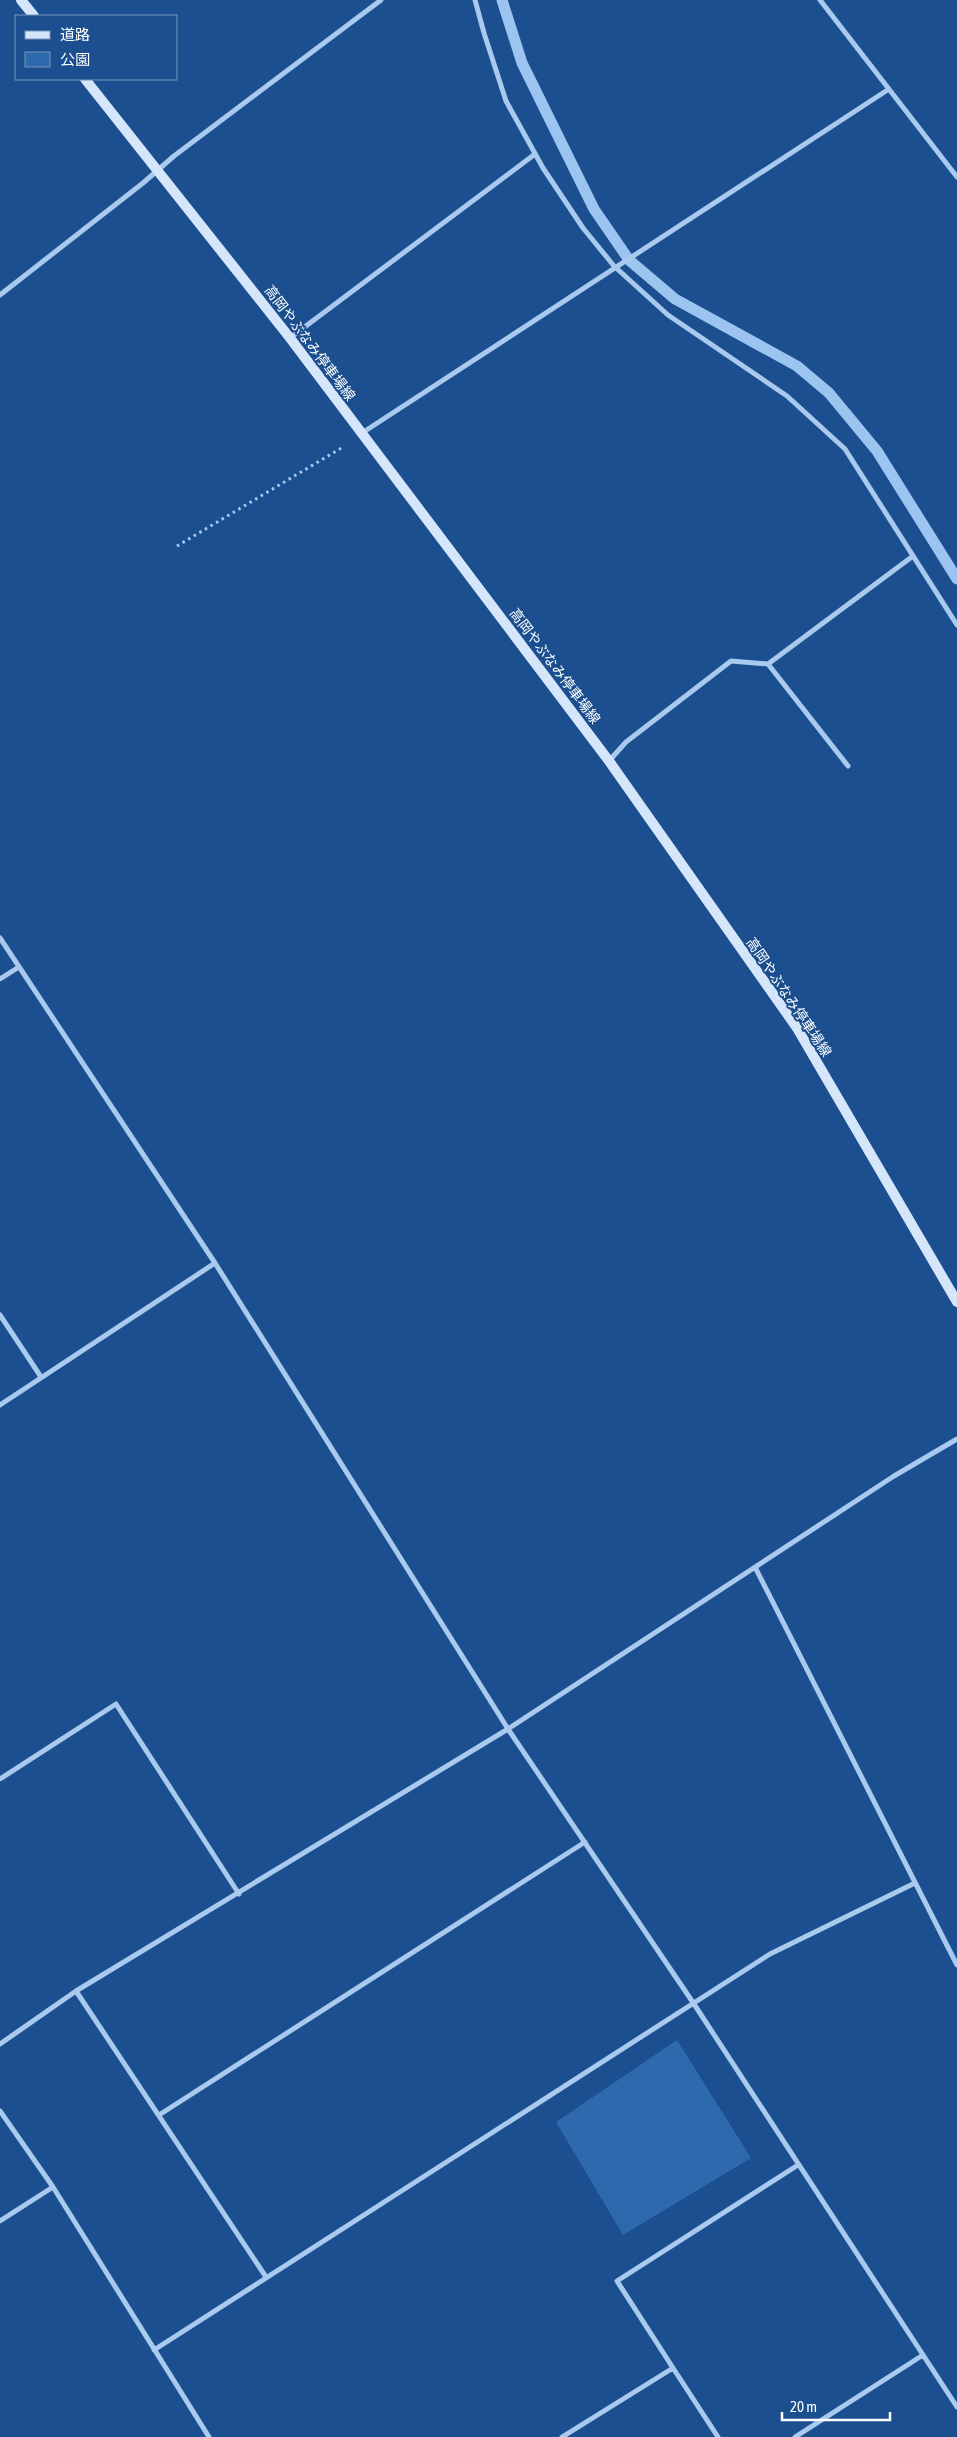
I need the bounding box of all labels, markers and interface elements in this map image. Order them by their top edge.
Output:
legend [15,15,178,80]
text: 道路 [60,26,90,43]
text: 公園 [60,51,90,68]
street label: 高岡やぶなみ停車場線 [261,282,359,404]
street label: 高岡やぶなみ停車場線 [506,605,604,727]
street label: 高岡やぶなみ停車場線 [743,934,835,1060]
scale bar [782,2390,890,2422]
text: 20 m [790,2398,817,2415]

